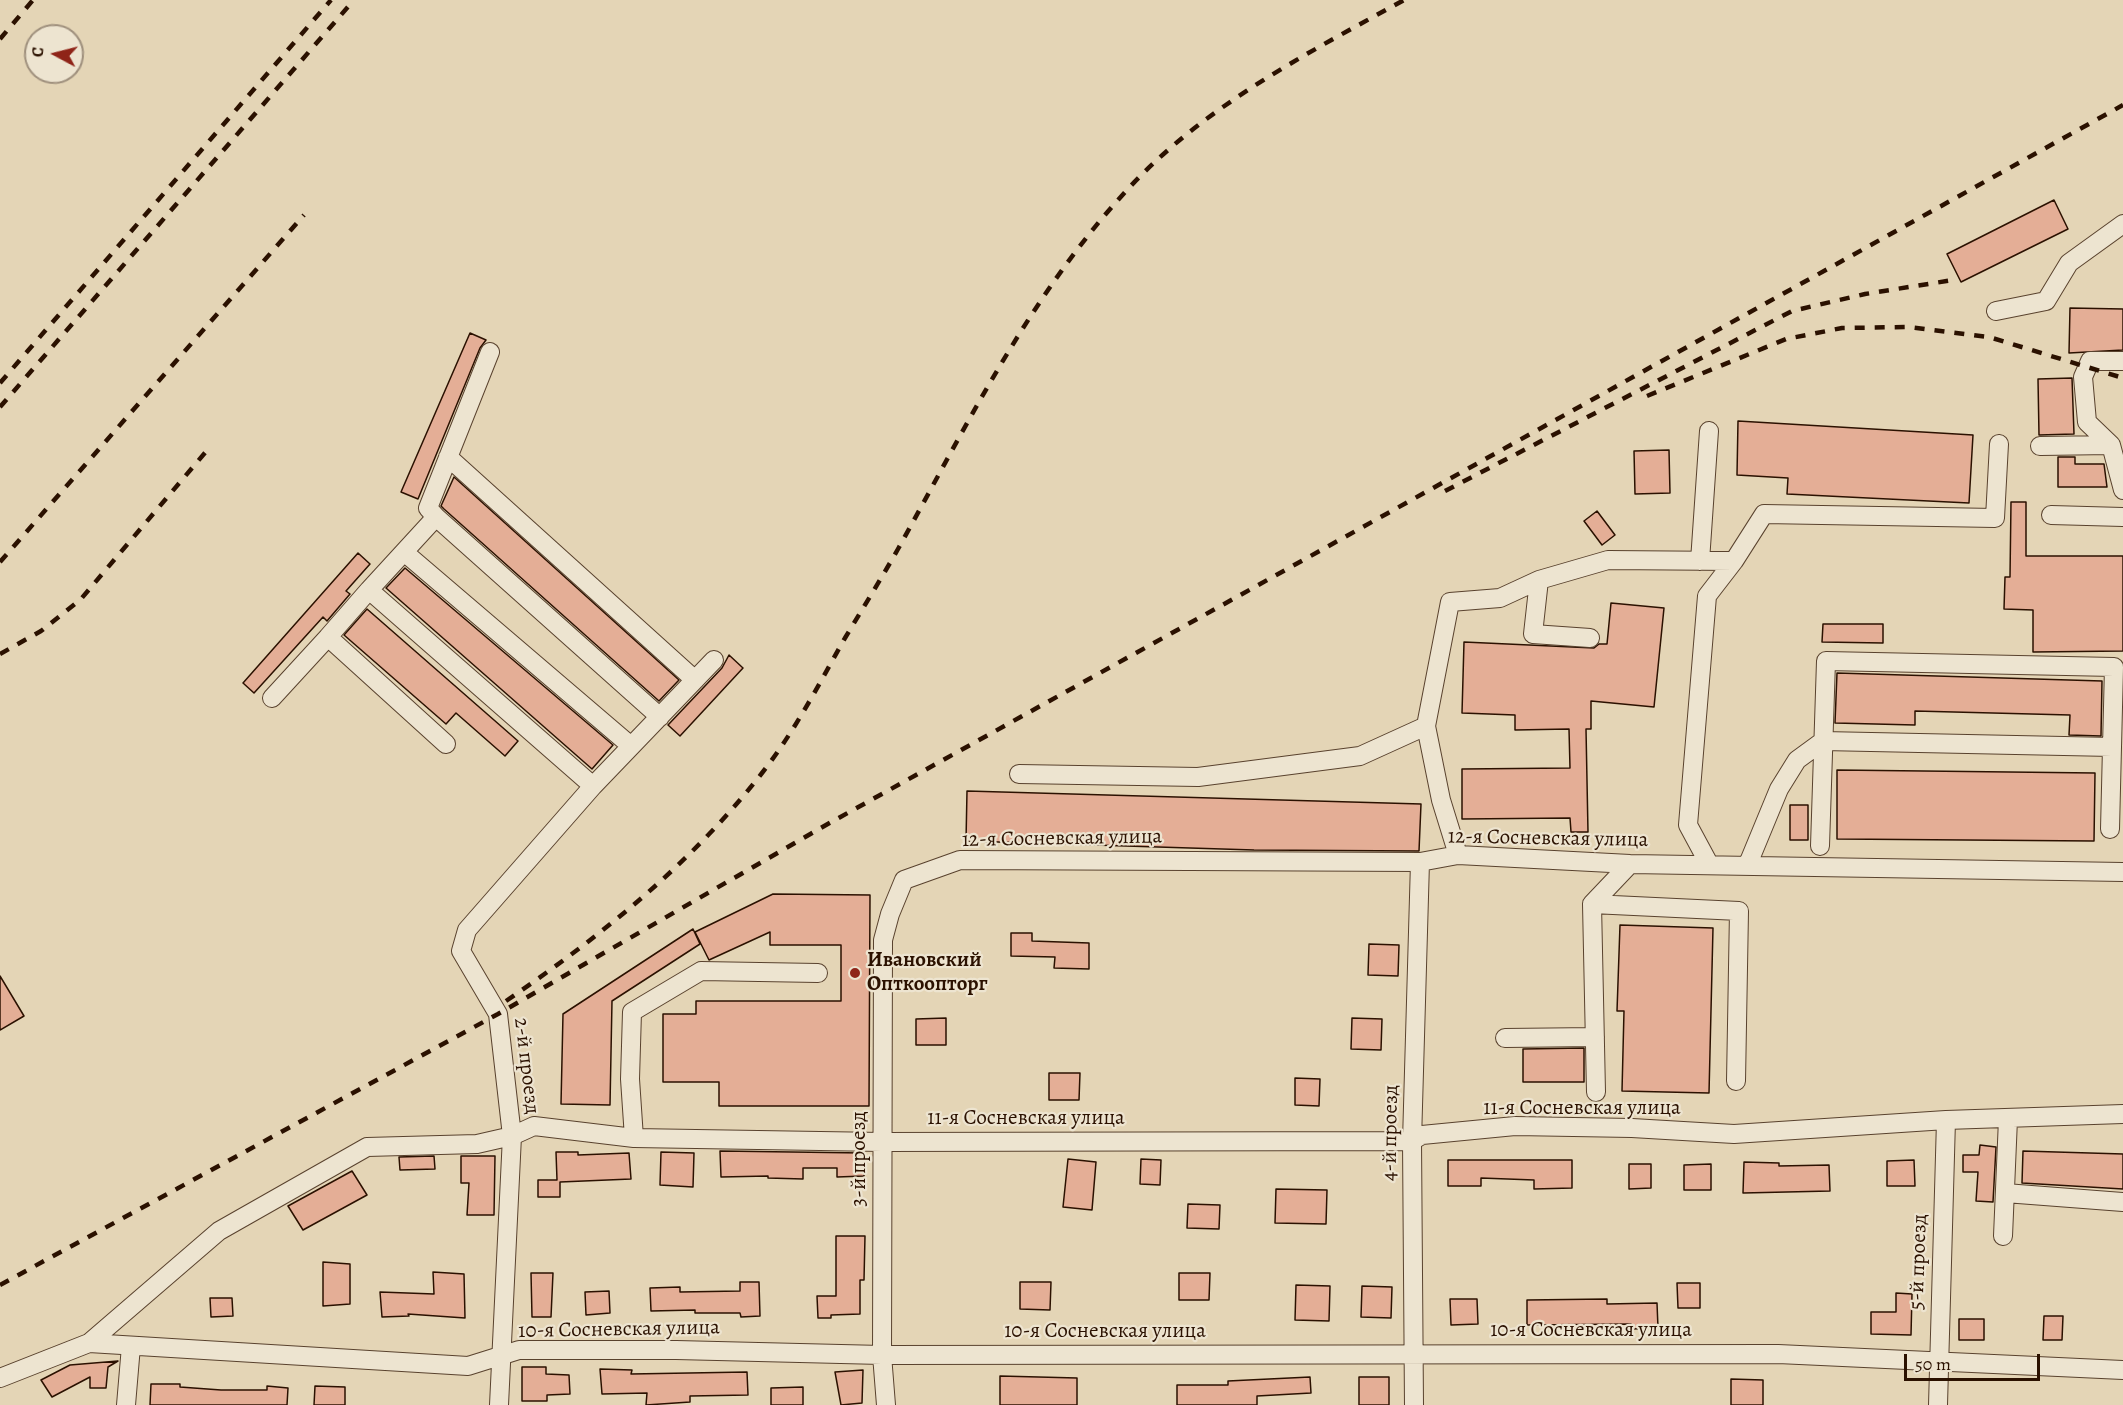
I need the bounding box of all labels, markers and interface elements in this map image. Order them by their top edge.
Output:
north arrow [24,24,84,84]
text: С [27,46,50,58]
street label: 12-я Сосневская улица [962,825,1162,853]
street label: 12-я Сосневская улица [1448,825,1648,853]
place label: Ивановский Опткоопторг [867,948,988,998]
marker: Ивановский Опткоопторг [848,966,862,980]
street label: 2-й проезд [508,1016,544,1116]
street label: 4-й проезд [1378,1085,1404,1181]
street label: 11-я Сосневская улица [1483,1096,1681,1122]
street label: 11-я Сосневская улица [927,1106,1125,1132]
street label: 3-й проезд [847,1111,873,1207]
street label: 5-й проезд [1905,1214,1933,1310]
street label: 10-я Сосневская улица [518,1316,720,1344]
street label: 10-я Сосневская улица [1490,1318,1692,1344]
street label: 10-я Сосневская улица [1004,1319,1206,1345]
scale bar [1907,1342,2044,1380]
text: 50 m [1915,1352,1951,1376]

